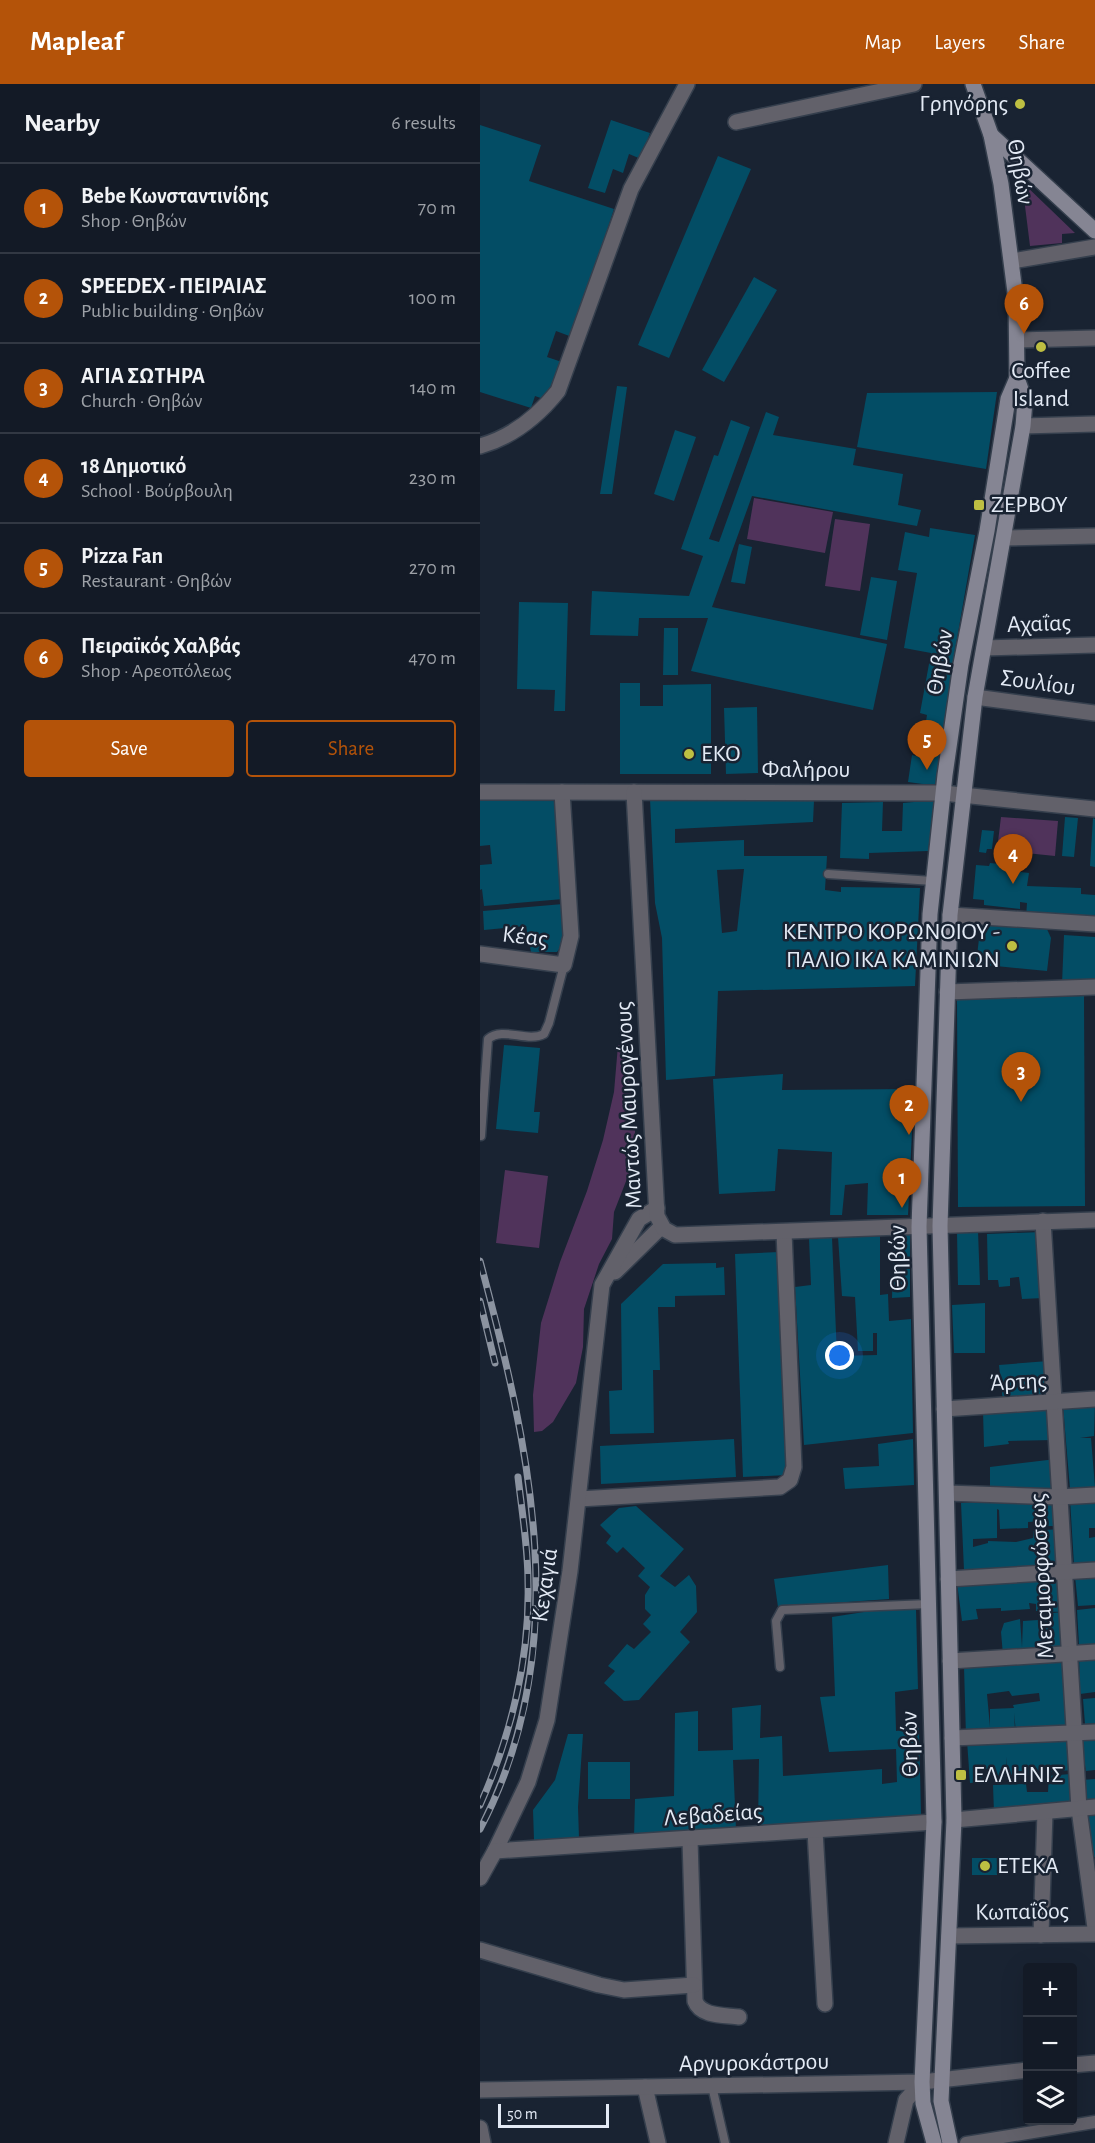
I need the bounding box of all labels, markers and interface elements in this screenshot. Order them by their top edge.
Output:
text: Mapleaf [30,28,123,56]
text: Map [865,32,901,53]
text: Layers [934,32,985,53]
text: Share [1018,32,1065,53]
place label: Γρηγόρης [919,92,1008,116]
marker: Γρηγόρης [1013,97,1027,111]
text: Nearby [24,110,100,136]
text: 6 results [391,113,456,133]
street label: Θηβών [1002,137,1038,207]
text: Bebe Κωνσταντινίδης [81,185,269,207]
text: 1 [40,198,47,218]
text: 70 m [418,198,456,218]
text: Shop · Θηβών [81,211,187,231]
text: SPEEDEX - ΠΕΙΡΑΙΑΣ [81,275,267,297]
pin: 6 [1004,284,1044,334]
text: 2 [39,288,48,308]
text: 100 m [409,288,456,308]
text: Public building · Θηβών [81,301,264,321]
marker: Coffee Island [1034,340,1048,354]
place label: Coffee Island [1011,359,1071,411]
text: ΑΓΙΑ ΣΩΤΗΡΑ [81,365,205,387]
text: 3 [39,378,48,398]
text: 140 m [410,378,456,398]
text: Church · Θηβών [81,391,202,411]
text: 18 Δημοτικό [81,455,186,477]
text: 4 [38,468,49,488]
text: 230 m [409,468,456,488]
text: School · Βούρβουλη [81,481,233,501]
place label: ΖΕΡΒΟΥ [991,493,1068,517]
marker: ΖΕΡΒΟΥ [972,498,986,512]
text: Pizza Fan [81,545,163,567]
text: 5 [39,558,48,578]
text: 270 m [409,558,456,578]
text: Restaurant · Θηβών [81,571,232,591]
street label: Αχαΐας [1007,611,1071,637]
street label: Θηβών [922,627,958,697]
text: Πειραϊκός Χαλβάς [81,635,240,657]
text: 6 [39,648,48,668]
text: 470 m [408,648,456,668]
text: Shop · Αρεοπόλεως [81,661,232,681]
street label: Σουλίου [999,666,1077,700]
button: Save [24,720,234,777]
button: Share [246,720,456,777]
pin: 5 [908,720,946,770]
place label: EKO [701,742,740,766]
marker: EKO [682,747,696,761]
street label: Φαλήρου [762,758,850,782]
pin: 4 [994,834,1032,884]
place label: ΚΕΝΤΡΟ ΚΟΡΩΝΟΙΟΥ - ΠΑΛΙΟ ΙΚΑ ΚΑΜΙΝΙΩΝ [783,920,1000,972]
street label: Κέας [501,922,549,952]
marker: ΚΕΝΤΡΟ ΚΟΡΩΝΟΙΟΥ - ΠΑΛΙΟ ΙΚΑ ΚΑΜΙΝΙΩΝ [1005,939,1019,953]
street label: Μαντώς Μαυρογένους [612,1001,646,1209]
pin: 3 [1002,1052,1040,1102]
pin: 2 [890,1086,928,1135]
pin: 1 [882,1158,922,1208]
street label: Θηβών [885,1225,911,1291]
your location [825,1341,854,1370]
street label: Άρτης [988,1369,1048,1395]
street label: Μεταμορφώσεως [1026,1493,1058,1659]
street label: Κεχαγιά [528,1546,562,1624]
street label: Θηβών [897,1711,923,1777]
place label: ΕΛΛΗΝΙΣ [973,1763,1064,1787]
marker: ΕΛΛΗΝΙΣ [954,1768,968,1782]
street label: Λεβαδείας [663,1800,763,1830]
place label: ΕΤΕΚΑ [997,1854,1059,1878]
marker: ΕΤΕΚΑ [978,1859,992,1873]
street label: Κωπαΐδος [975,1899,1069,1925]
map controls [1023,1963,1077,2125]
button: + [1023,1963,1077,2017]
button: − [1023,2017,1077,2071]
street label: Αργυροκάστρου [679,2050,829,2076]
button: layers [1023,2071,1077,2125]
scale bar [498,2101,609,2128]
text: 50 m [507,2106,538,2122]

